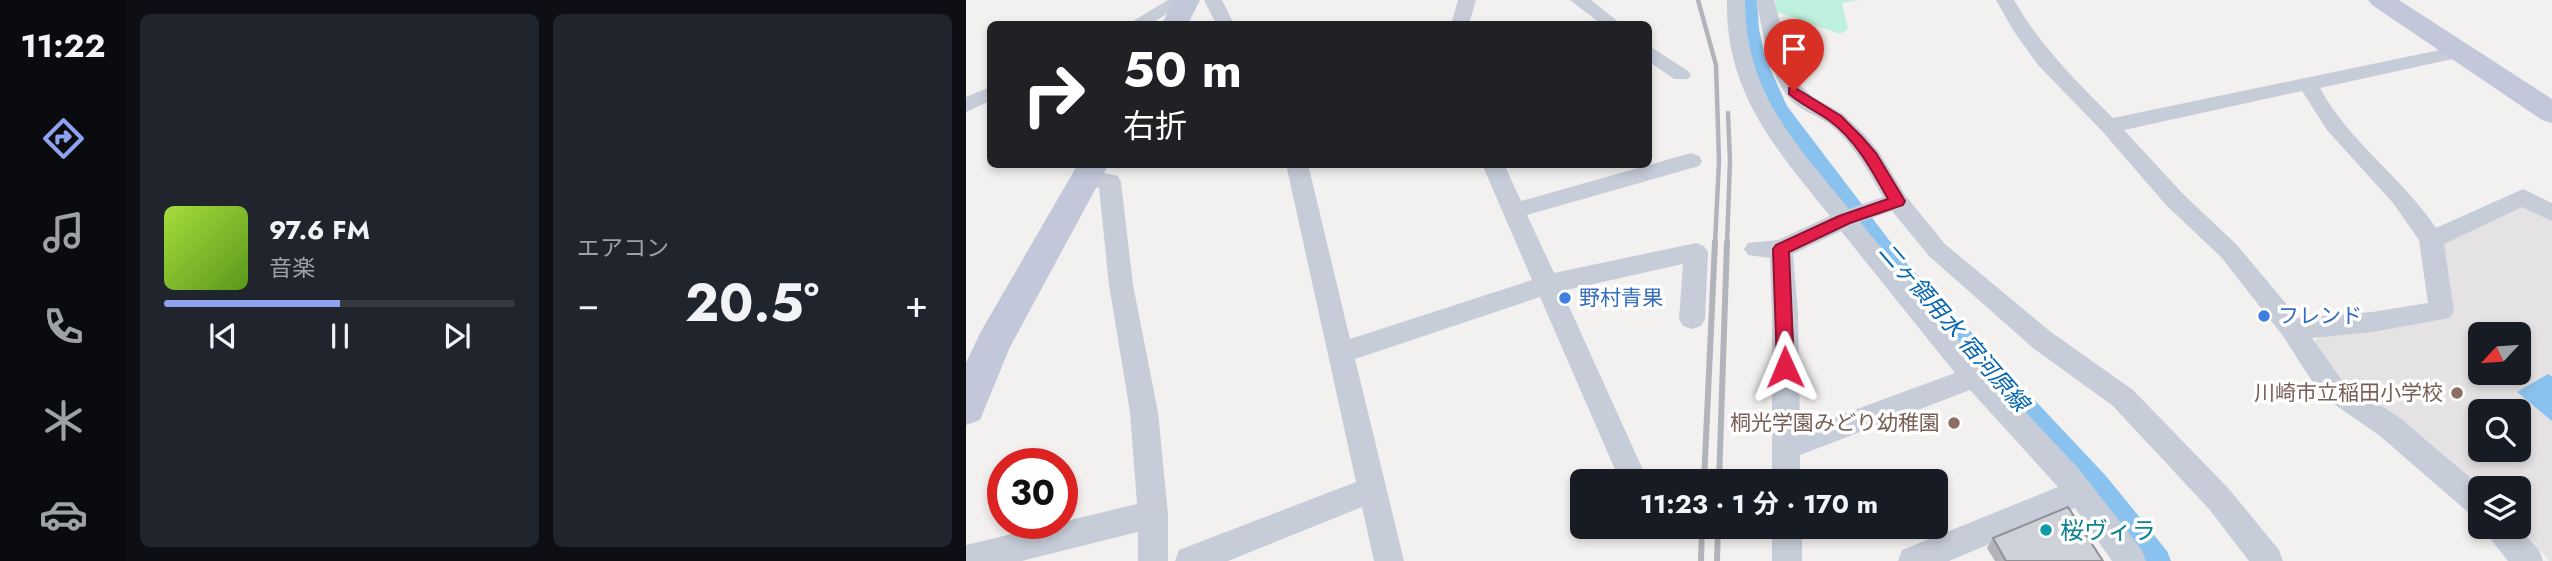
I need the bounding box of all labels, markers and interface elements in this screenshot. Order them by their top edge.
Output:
pin [1764,19,1824,91]
text: 11:22 [21,23,105,69]
icon: arrive [1775,30,1813,68]
text: 50 m [1123,35,1242,105]
icon: right [1008,49,1099,140]
text: 右折 [1123,103,1187,149]
icon: directions [39,114,88,163]
icon: music [39,208,88,257]
text: 97.6 FM [269,211,370,249]
text: エアコン [577,231,669,265]
water label: 二ヶ領用水 宿河原線 [1871,235,2039,421]
text: 音楽 [269,251,315,285]
text: 20.5° [685,265,819,341]
text: − [577,276,599,331]
text: + [905,276,928,331]
place label: 野村青果 [1579,283,1663,313]
marker: 野村青果 [1557,290,1573,306]
place label: フレンド [2278,301,2362,331]
icon: phone [39,302,88,351]
marker: フレンド [2256,308,2272,324]
icon: previous [204,317,242,355]
icon: pause [321,317,359,355]
icon: next [438,317,476,355]
north arrow [2468,322,2530,385]
map controls [2468,322,2531,539]
position arrow [1748,330,1822,404]
place label: 川崎市立稲田小学校 [2254,378,2443,408]
marker: 川崎市立稲田小学校 [2449,385,2465,401]
icon: climate [39,396,88,445]
button: search [2468,399,2531,462]
place label: 桐光学園みどり幼稚園 [1730,408,1940,438]
marker: 桐光学園みどり幼稚園 [1946,415,1962,431]
speed limit sign: 30 [987,448,1078,539]
button: layers [2468,476,2531,539]
text: 11:23 · 1 分 · 170 m [1640,485,1878,523]
icon: car [39,490,88,539]
place label: 桜ヴィラ [2060,513,2156,548]
marker: 桜ヴィラ [2038,522,2054,538]

